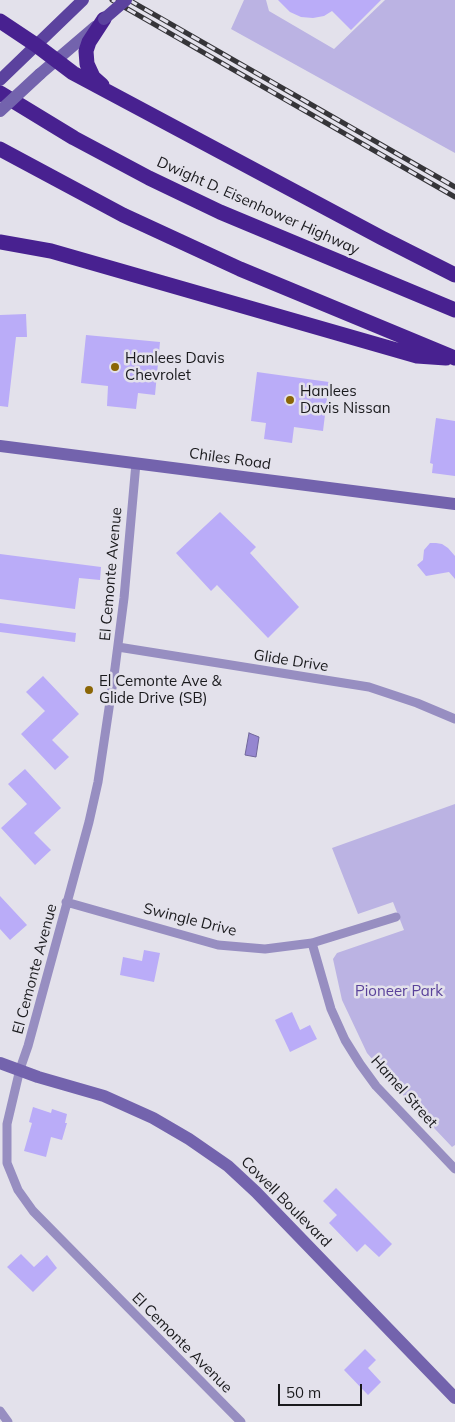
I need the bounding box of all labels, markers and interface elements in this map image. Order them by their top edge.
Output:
street label: Dwight D. Eisenhower Highway [154,153,362,259]
place label: Hanlees Davis Chevrolet [125,349,225,384]
marker: Hanlees Davis Chevrolet [109,361,121,373]
place label: Hanlees Davis Nissan [300,382,390,417]
marker: Hanlees Davis Nissan [284,394,296,406]
street label: Chiles Road [188,444,272,474]
street label: El Cemonte Avenue [96,506,126,642]
street label: Glide Drive [252,646,330,676]
place label: El Cemonte Ave & Glide Drive (SB) [99,672,222,707]
marker: El Cemonte Ave & Glide Drive (SB) [83,684,95,696]
street label: Swingle Drive [141,900,239,940]
street label: El Cemonte Avenue [9,902,61,1036]
park label: Pioneer Park [355,982,443,1000]
street label: Hamel Street [367,1052,441,1132]
street label: Cowell Boulevard [237,1153,335,1251]
street label: El Cemonte Avenue [128,1289,236,1397]
scale bar [280,1374,364,1406]
text: 50 m [286,1383,321,1402]

